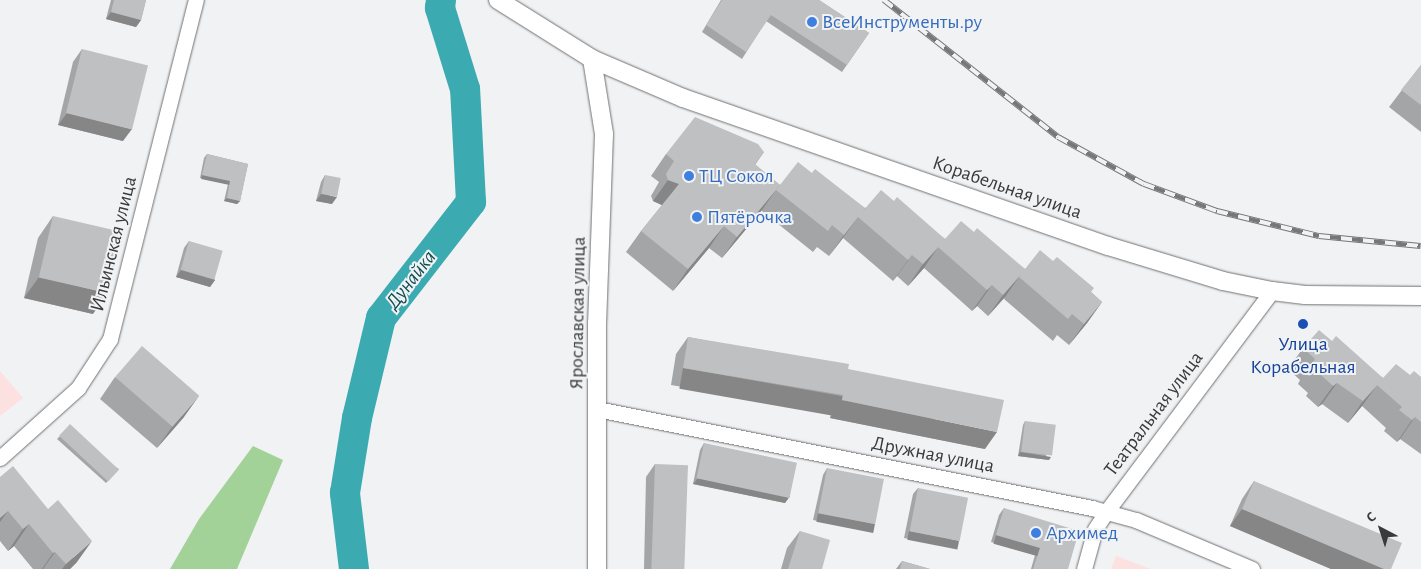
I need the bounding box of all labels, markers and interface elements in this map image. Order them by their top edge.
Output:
place label: ВсеИнструменты.ру [822,10,982,34]
marker: ВсеИнструменты.ру [806,16,818,28]
street label: Корабельная улица [929,151,1085,225]
place label: ТЦ Сокол [699,164,774,188]
marker: ТЦ Сокол [683,170,695,182]
street label: Ильинская улица [86,174,142,314]
place label: Пятёрочка [707,205,792,229]
marker: Пятёрочка [691,211,703,223]
street label: Ярославская улица [565,236,591,390]
water label: Дунайка [380,245,442,315]
marker: Улица Корабельная [1297,318,1309,330]
place label: Улица Корабельная [1250,332,1356,379]
street label: Театральная улица [1099,347,1209,481]
street label: Дружная улица [870,431,996,479]
north arrow [1356,504,1406,554]
text: С [1364,510,1379,525]
place label: Архимед [1046,521,1118,545]
marker: Архимед [1030,527,1042,539]

